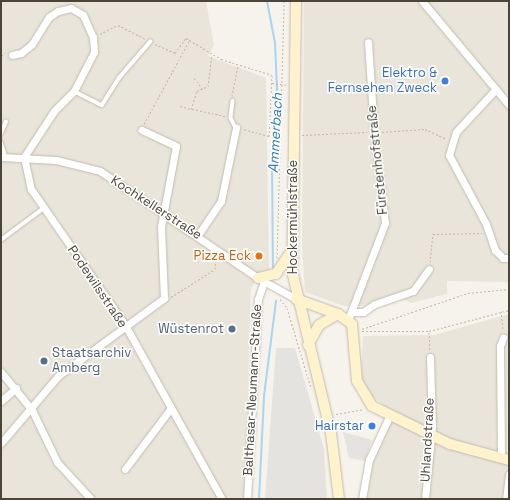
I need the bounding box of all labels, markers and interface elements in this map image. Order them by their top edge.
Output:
place label: Elektro & Fernsehen Zweck [328,66,437,97]
marker: Elektro & Fernsehen Zweck [440,76,450,86]
water label: Ammerbach [265,92,285,174]
street label: Fürstenhofstraße [364,105,392,215]
street label: Hockermühlstraße [285,160,301,274]
street label: Kochkellerstraße [108,173,204,243]
street label: Podewilsstraße [64,243,130,331]
place label: Pizza Eck [194,248,251,264]
marker: Pizza Eck [254,251,264,261]
street label: Balthasar-Neumann-Straße [241,304,265,476]
place label: Wüstenrot [158,321,224,337]
marker: Wüstenrot [227,324,237,334]
place label: Staatsarchiv Amberg [52,346,131,377]
marker: Staatsarchiv Amberg [39,356,49,366]
street label: Uhlandstraße [418,397,438,483]
place label: Hairstar [315,418,364,434]
marker: Hairstar [367,421,377,431]

